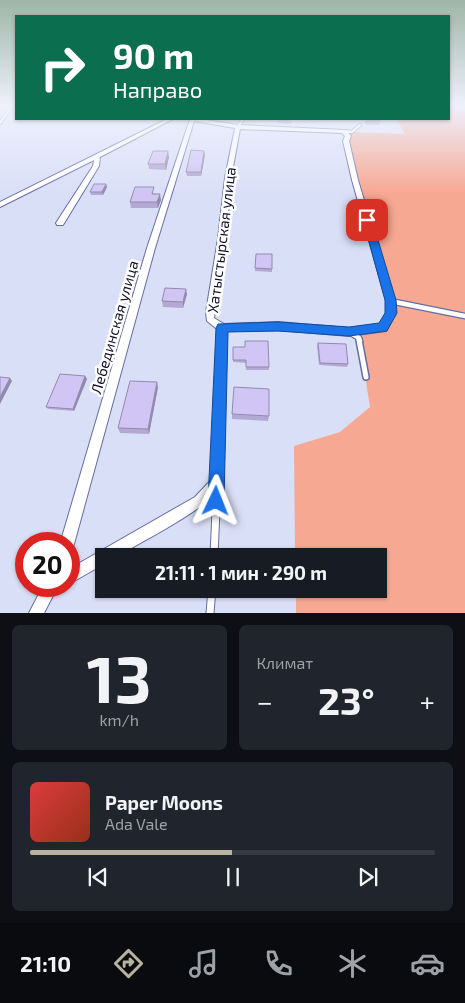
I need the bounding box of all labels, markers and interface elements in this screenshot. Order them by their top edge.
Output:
text: 90 m [113,34,194,76]
icon: right [30,35,95,100]
text: Направо [113,76,202,102]
street label: Хатыстырская улица [203,166,240,314]
pin [346,199,388,241]
icon: arrive [353,206,381,234]
street label: Лебединская улица [86,258,143,396]
position arrow [189,474,241,526]
speed limit sign: 20 [15,532,80,597]
text: 21:11 · 1 мин · 290 m [155,561,327,584]
text: 13 [87,638,152,716]
text: Климат [257,653,313,672]
text: 23° [318,677,375,723]
text: − [257,684,273,718]
text: + [420,684,435,718]
text: km/h [99,710,139,729]
text: Paper Moons [105,791,223,814]
text: Ada Vale [105,814,168,833]
icon: previous [84,863,112,891]
icon: pause [219,863,247,891]
icon: next [354,863,382,891]
icon: directions [111,946,146,981]
icon: music [186,946,221,981]
icon: phone [261,946,296,981]
icon: climate [335,946,370,981]
icon: car [410,946,445,981]
text: 21:10 [20,950,71,976]

